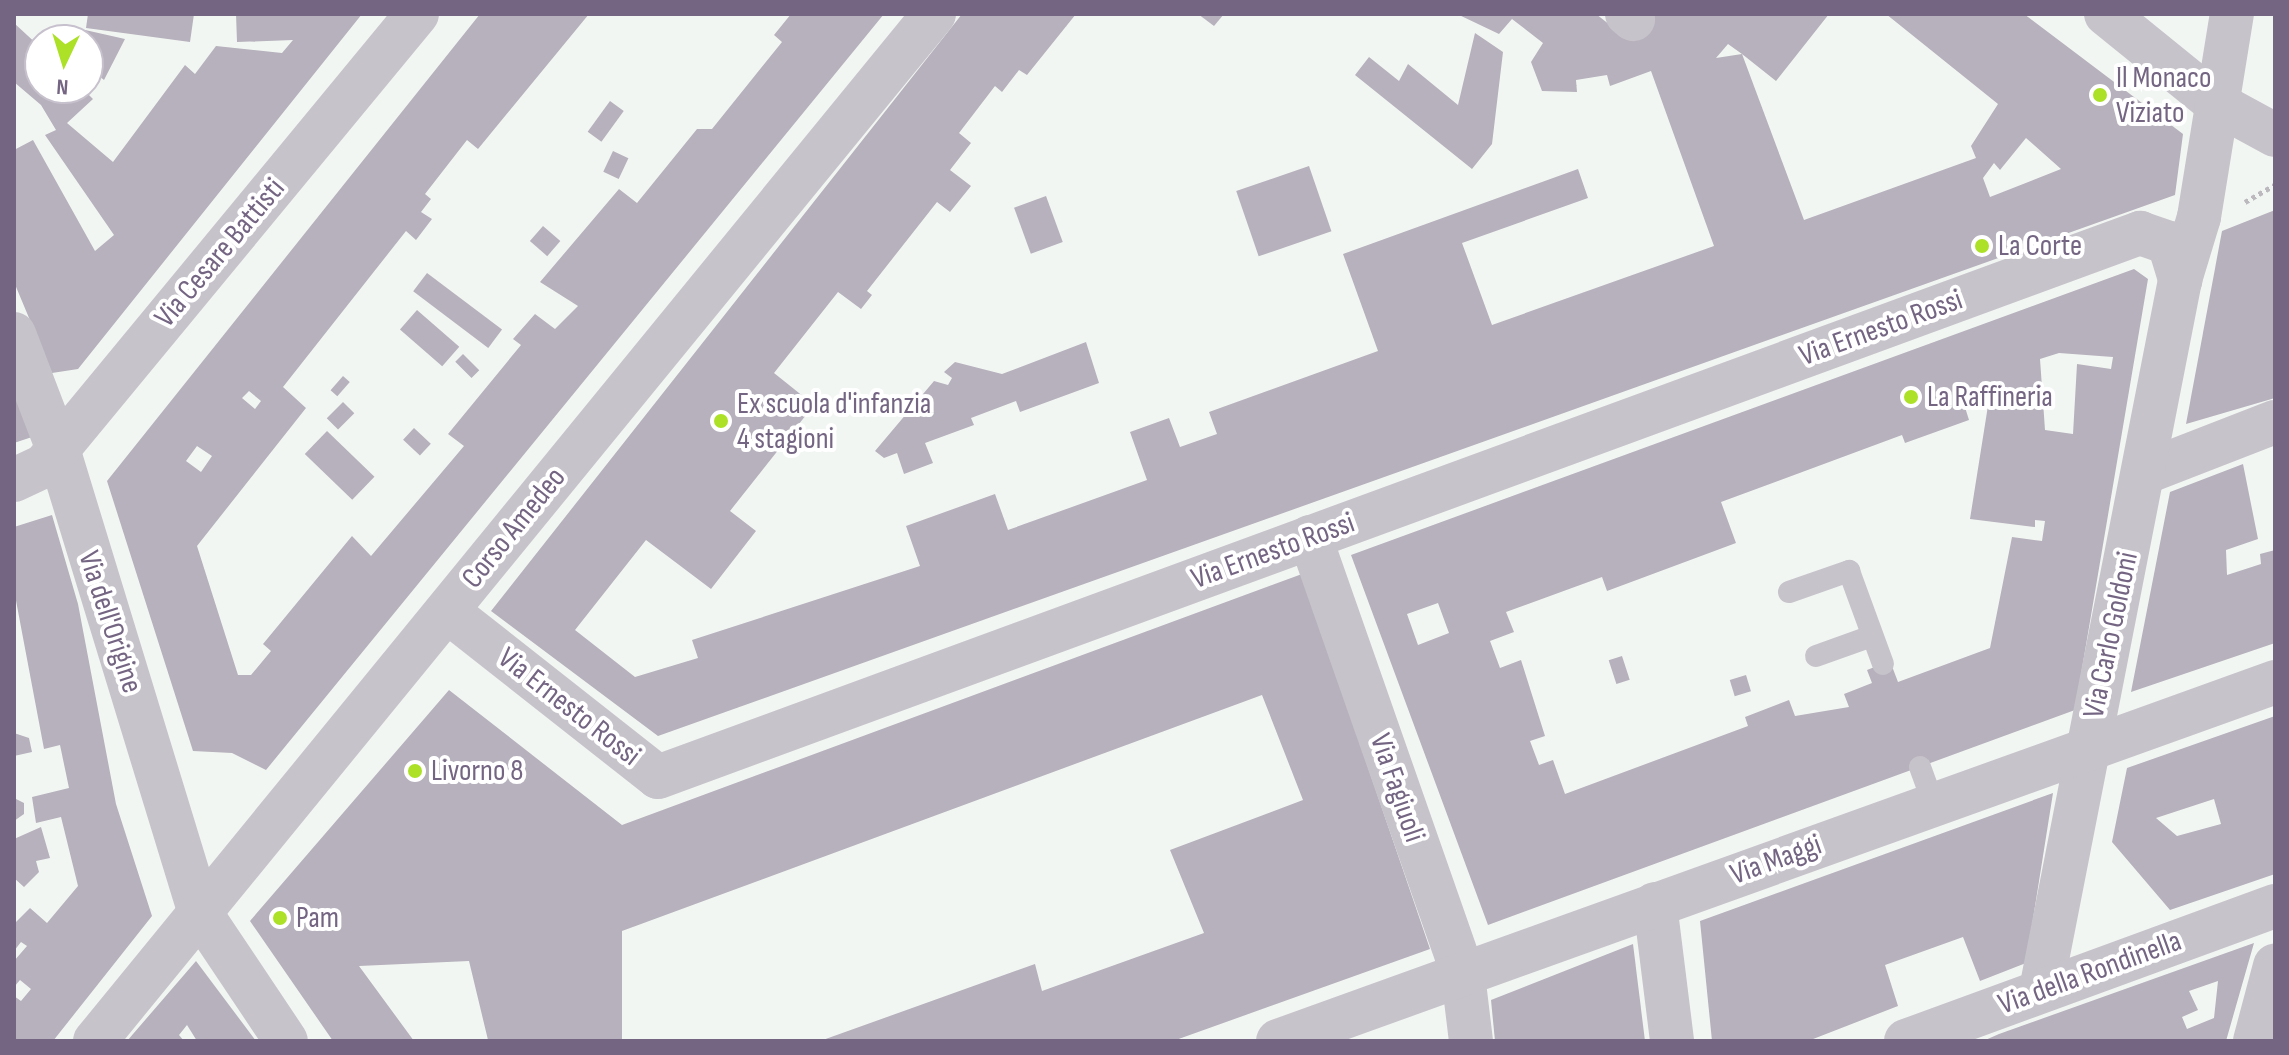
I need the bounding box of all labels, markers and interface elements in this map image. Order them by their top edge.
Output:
north arrow [24,24,104,104]
place label: Il Monaco Viziato [2116,60,2211,130]
text: N [56,73,69,100]
marker: Il Monaco Viziato [2091,86,2109,104]
street label: Via Cesare Battisti [147,171,293,335]
place label: La Corte [1998,228,2082,264]
marker: La Corte [1973,237,1991,255]
street label: Via Ernesto Rossi [1795,282,1967,374]
place label: La Raffineria [1927,379,2053,415]
place label: Ex scuola d'infanzia 4 stagioni [737,386,931,456]
marker: La Raffineria [1902,388,1920,406]
marker: Ex scuola d'infanzia 4 stagioni [712,412,730,430]
street label: Corso Amedeo [455,460,573,596]
street label: Via Ernesto Rossi [1187,505,1359,597]
street label: Via dell'Origine [70,546,150,698]
street label: Via Carlo Goldoni [2076,549,2146,721]
street label: Via Ernesto Rossi [491,640,647,774]
street label: Via Fagiuoli [1362,729,1432,847]
place label: Livorno 8 [431,753,523,789]
marker: Livorno 8 [406,762,424,780]
street label: Via Maggi [1726,827,1826,893]
place label: Pam [296,900,339,936]
marker: Pam [271,909,289,927]
street label: Via della Rondinella [1994,923,2186,1023]

